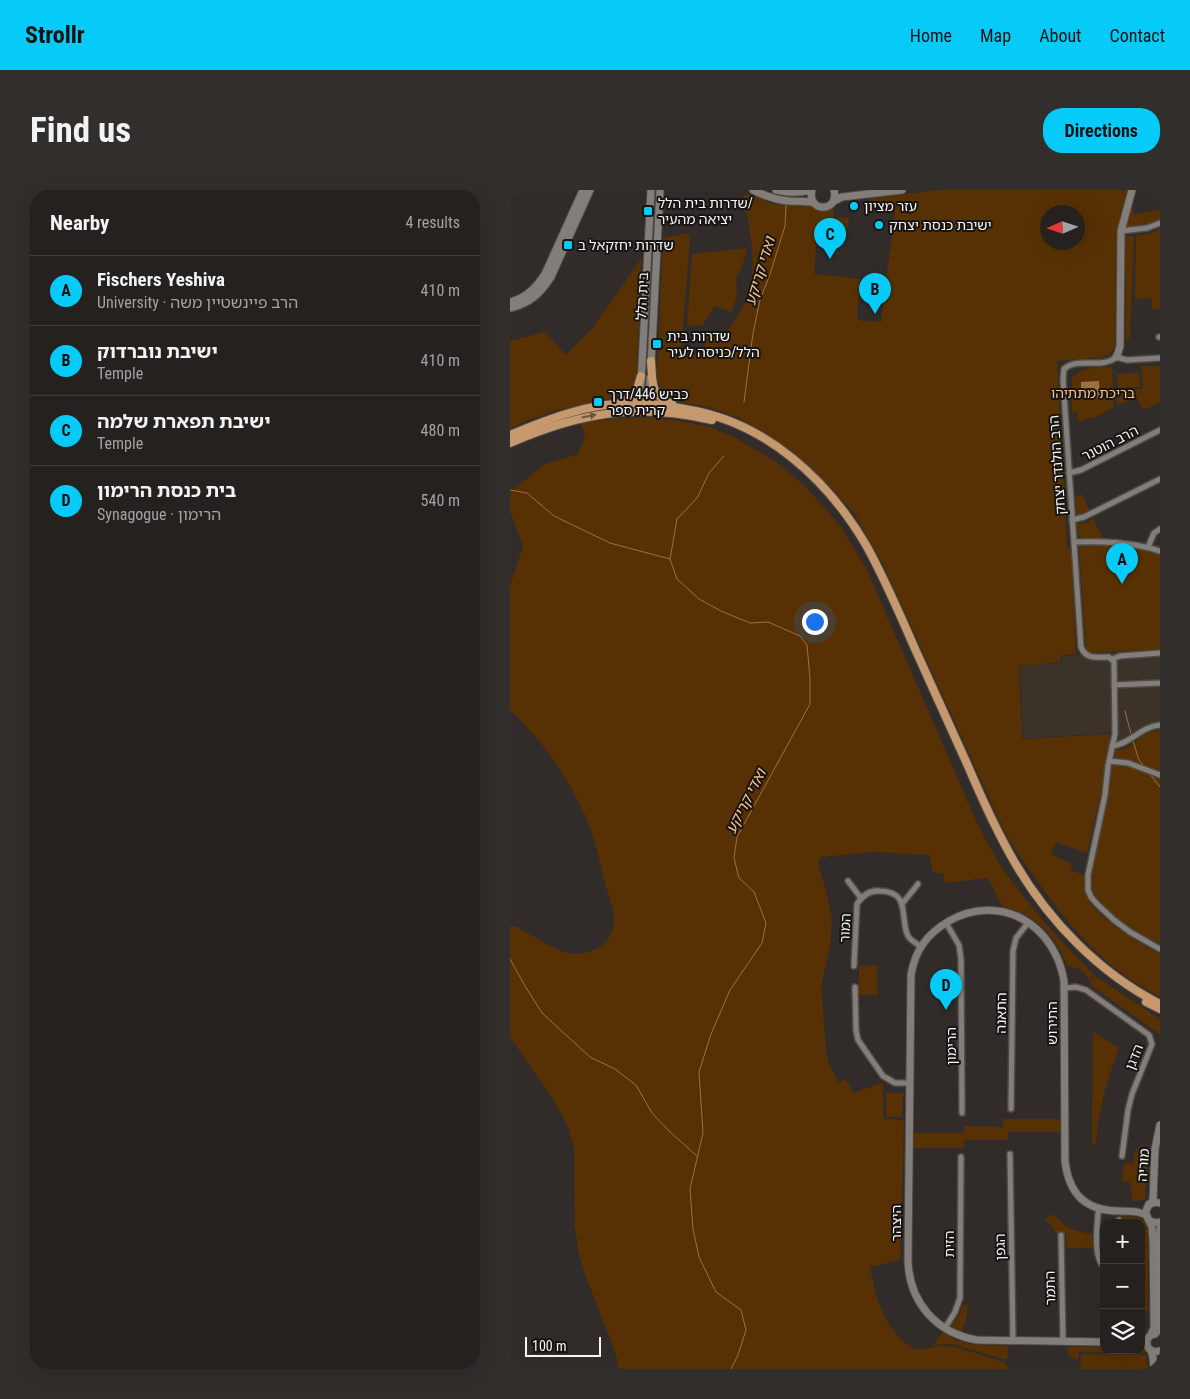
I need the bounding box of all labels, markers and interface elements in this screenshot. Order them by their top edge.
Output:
text: Strollr [25,21,85,49]
text: Home [910,25,952,46]
text: Map [980,25,1011,46]
text: About [1039,25,1081,46]
text: Contact [1109,25,1165,46]
button: Directions [1043,108,1160,153]
text: Find us [30,110,131,151]
place label: שדרות בית הלל/ יציאה מהעיר [658,195,753,227]
place label: עזר מציון [864,198,917,214]
marker: עזר מציון [848,200,860,212]
marker: שדרות בית הלל/ יציאה מהעיר [642,205,654,217]
north arrow [1040,205,1085,250]
text: Nearby [50,211,109,235]
text: 4 results [405,213,460,232]
place label: ישיבת כנסת יצחק [889,217,992,233]
pin: C [814,218,846,259]
marker: ישיבת כנסת יצחק [873,219,885,231]
water label: ואדי קריקע [741,234,779,307]
place label: שדרות יחזקאל ב [578,237,674,253]
marker: שדרות יחזקאל ב [562,239,574,251]
text: Fischers Yeshiva [97,268,225,291]
street label: בית הלל [633,272,651,320]
pin: B [859,273,891,314]
text: A [61,281,71,300]
text: 410 m [421,281,460,300]
text: University · הרב פיינשטיין משה [97,293,298,312]
place label: שדרות בית הלל/כניסה לעיר [667,328,760,360]
marker: שדרות בית הלל/כניסה לעיר [651,338,663,350]
text: ישיבת נוברדוק [97,340,218,363]
text: B [62,351,70,370]
text: 410 m [421,351,460,370]
text: Temple [97,364,143,383]
park label: בריכת מתתיהו [1051,385,1135,401]
place label: כביש 446/דרך קרית ספר [608,386,689,418]
marker: כביש 446/דרך קרית ספר [592,396,604,408]
text: ישיבת תפארת שלמה [97,410,270,433]
one-way arrow [582,412,598,420]
street label: הרב הולנדר יצחק [1046,415,1068,515]
text: C [61,421,71,440]
text: 480 m [421,421,460,440]
street label: הרב הוטנר [1079,422,1141,464]
text: Temple [97,434,143,453]
text: בית כנסת הרימון [97,479,236,502]
text: D [61,491,71,510]
text: 540 m [421,491,460,510]
text: Synagogue · הרימון [97,505,221,524]
pin: A [1106,543,1138,584]
your location [802,609,828,635]
water label: ואדי קריקע [722,764,771,836]
street label: המור [836,913,854,943]
pin: D [930,969,962,1010]
street label: התאנה [993,992,1009,1034]
street label: התירוש [1044,1001,1060,1045]
street label: הרימון [943,1027,959,1065]
street label: הדגן [1122,1042,1146,1072]
street label: מוריה [1134,1148,1152,1182]
street label: היצהר [888,1205,904,1241]
map controls [1100,1219,1145,1354]
button: + [1100,1219,1145,1264]
street label: הזית [941,1231,957,1257]
street label: הגפן [992,1234,1008,1260]
button: − [1100,1264,1145,1309]
street label: התמר [1042,1271,1058,1305]
button: layers [1100,1309,1145,1354]
scale bar [525,1334,601,1357]
text: 100 m [532,1338,567,1354]

